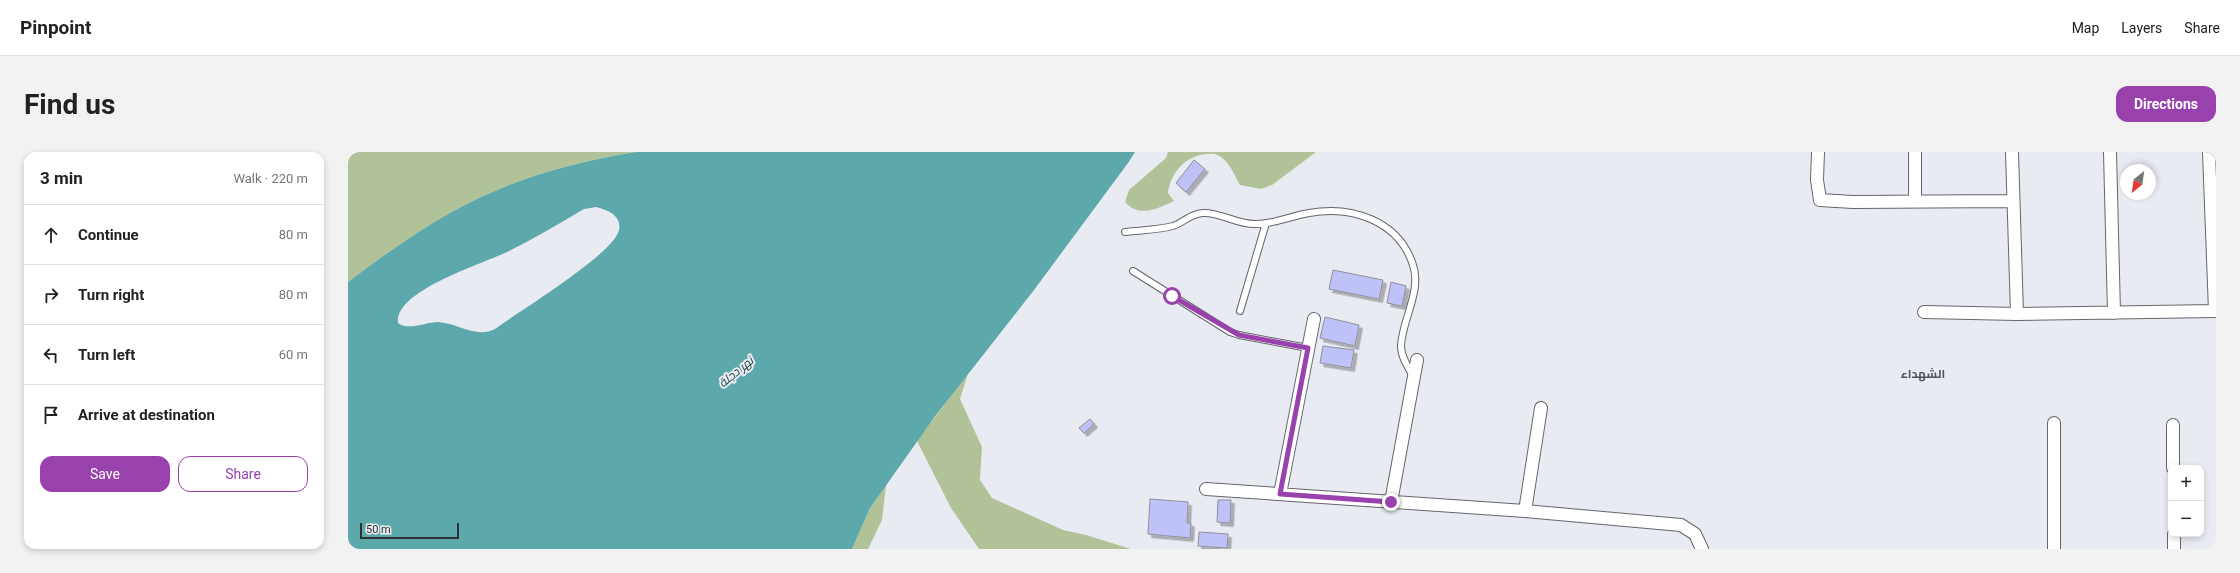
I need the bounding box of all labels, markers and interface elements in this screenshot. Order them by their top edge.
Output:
text: Pinpoint [20,16,91,39]
text: Map [2072,20,2099,36]
text: Layers [2121,20,2162,36]
text: Share [2184,20,2220,36]
button: Directions [2116,86,2216,122]
text: Find us [24,88,115,121]
north arrow [2120,164,2156,200]
text: 3 min [40,168,83,188]
text: Walk · 220 m [233,171,308,186]
icon: ahead [40,224,62,246]
text: Continue [78,226,139,244]
text: 80 m [279,227,308,242]
icon: right [40,284,62,306]
text: Turn right [78,286,144,304]
text: 80 m [279,287,308,302]
route start [1163,287,1181,305]
icon: left [40,344,62,366]
text: Turn left [78,346,135,364]
text: 60 m [279,347,308,362]
water label: نهر دجلة [716,353,758,390]
district label: الشهداء [1901,367,1945,382]
icon: arrive [40,404,62,426]
text: Arrive at destination [78,406,215,424]
button: Save [40,456,170,492]
button: Share [178,456,308,492]
map controls [2168,465,2204,537]
button: + [2168,465,2204,501]
route end [1382,493,1400,511]
button: − [2168,501,2204,537]
scale bar [360,521,459,540]
text: 50 m [366,523,391,536]

